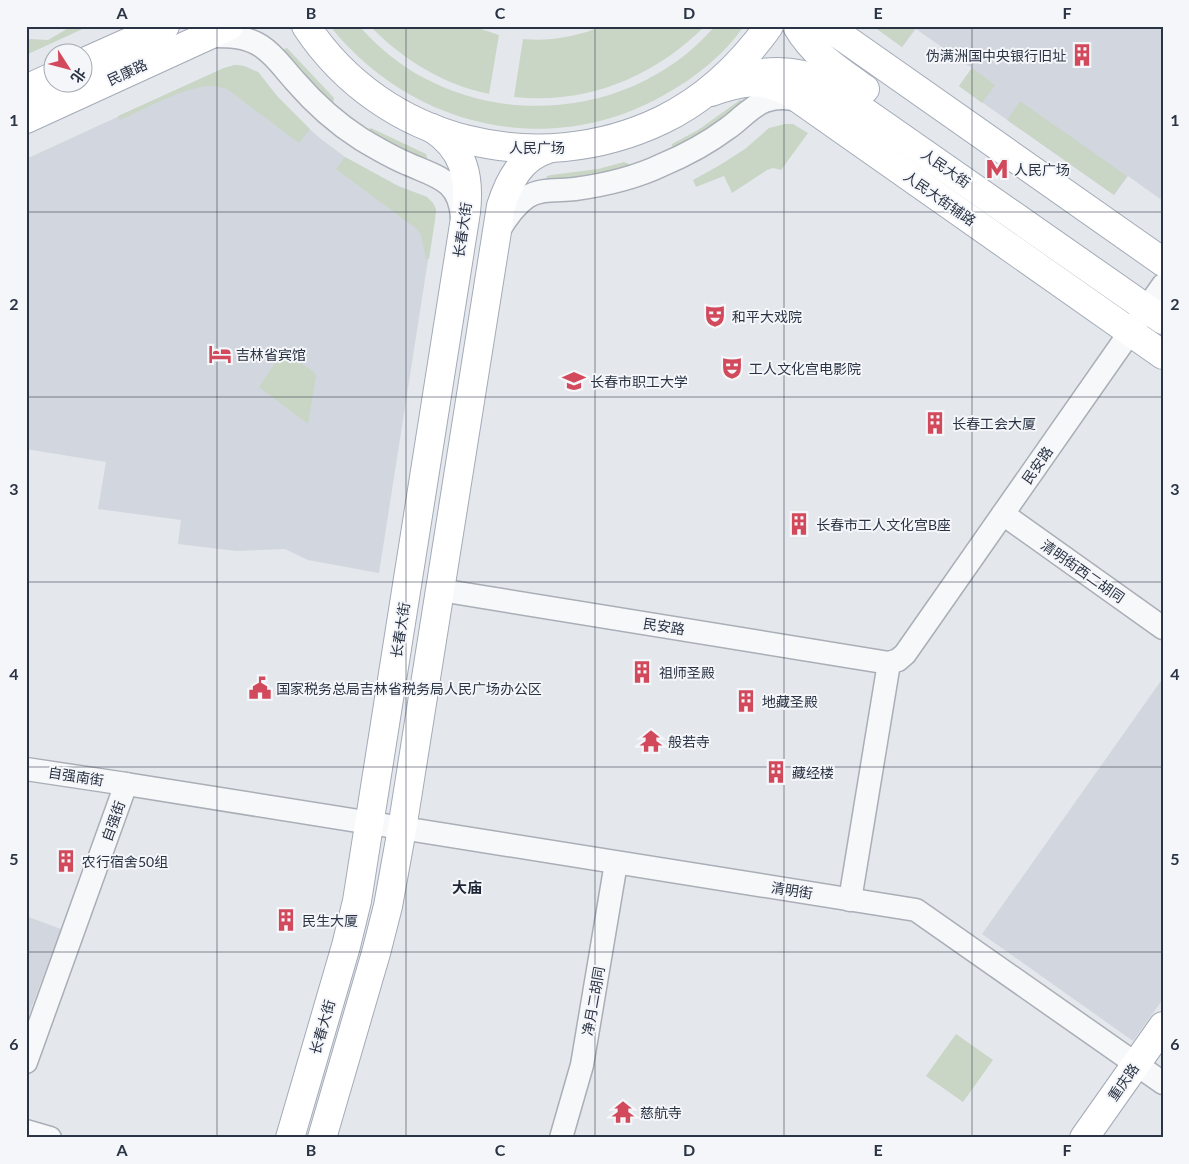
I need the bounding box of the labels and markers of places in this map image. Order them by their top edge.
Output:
building icon: 伪满洲国中央银行旧址 [1069,42,1095,68]
place label: 伪满洲国中央银行旧址 [926,47,1066,64]
metro station icon: 人民广场 [984,156,1010,182]
place label: 人民广场 [1014,161,1070,178]
theatre icon: 和平大戏院 [702,303,728,329]
place label: 和平大戏院 [732,308,802,325]
hotel icon: 吉林省宾馆 [207,341,233,367]
place label: 吉林省宾馆 [236,346,306,363]
theatre icon: 工人文化宫电影院 [719,355,745,381]
place label: 工人文化宫电影院 [749,360,861,377]
school or university icon: 长春市职工大学 [561,368,587,394]
place label: 长春市职工大学 [590,373,688,390]
building icon: 长春工会大厦 [922,410,948,436]
place label: 长春工会大厦 [952,415,1036,432]
building icon: 长春市工人文化宫B座 [786,511,812,537]
place label: 长春市工人文化宫B座 [816,516,951,533]
building icon: 祖师圣殿 [629,659,655,685]
place label: 祖师圣殿 [659,664,715,681]
public building icon: 国家税务总局吉林省税务局人民广场办公区 [247,675,273,701]
place label: 国家税务总局吉林省税务局人民广场办公区 [276,680,542,697]
building icon: 地藏圣殿 [733,688,759,714]
place label: 地藏圣殿 [762,693,818,710]
temple icon: 般若寺 [638,728,664,754]
place label: 般若寺 [668,733,710,750]
building icon: 藏经楼 [763,759,789,785]
place label: 藏经楼 [792,764,834,781]
building icon: 农行宿舍50组 [53,848,79,874]
place label: 农行宿舍50组 [82,853,168,870]
building icon: 民生大厦 [273,907,299,933]
place label: 民生大厦 [302,912,358,929]
temple icon: 慈航寺 [610,1099,636,1125]
place label: 慈航寺 [640,1104,682,1121]

